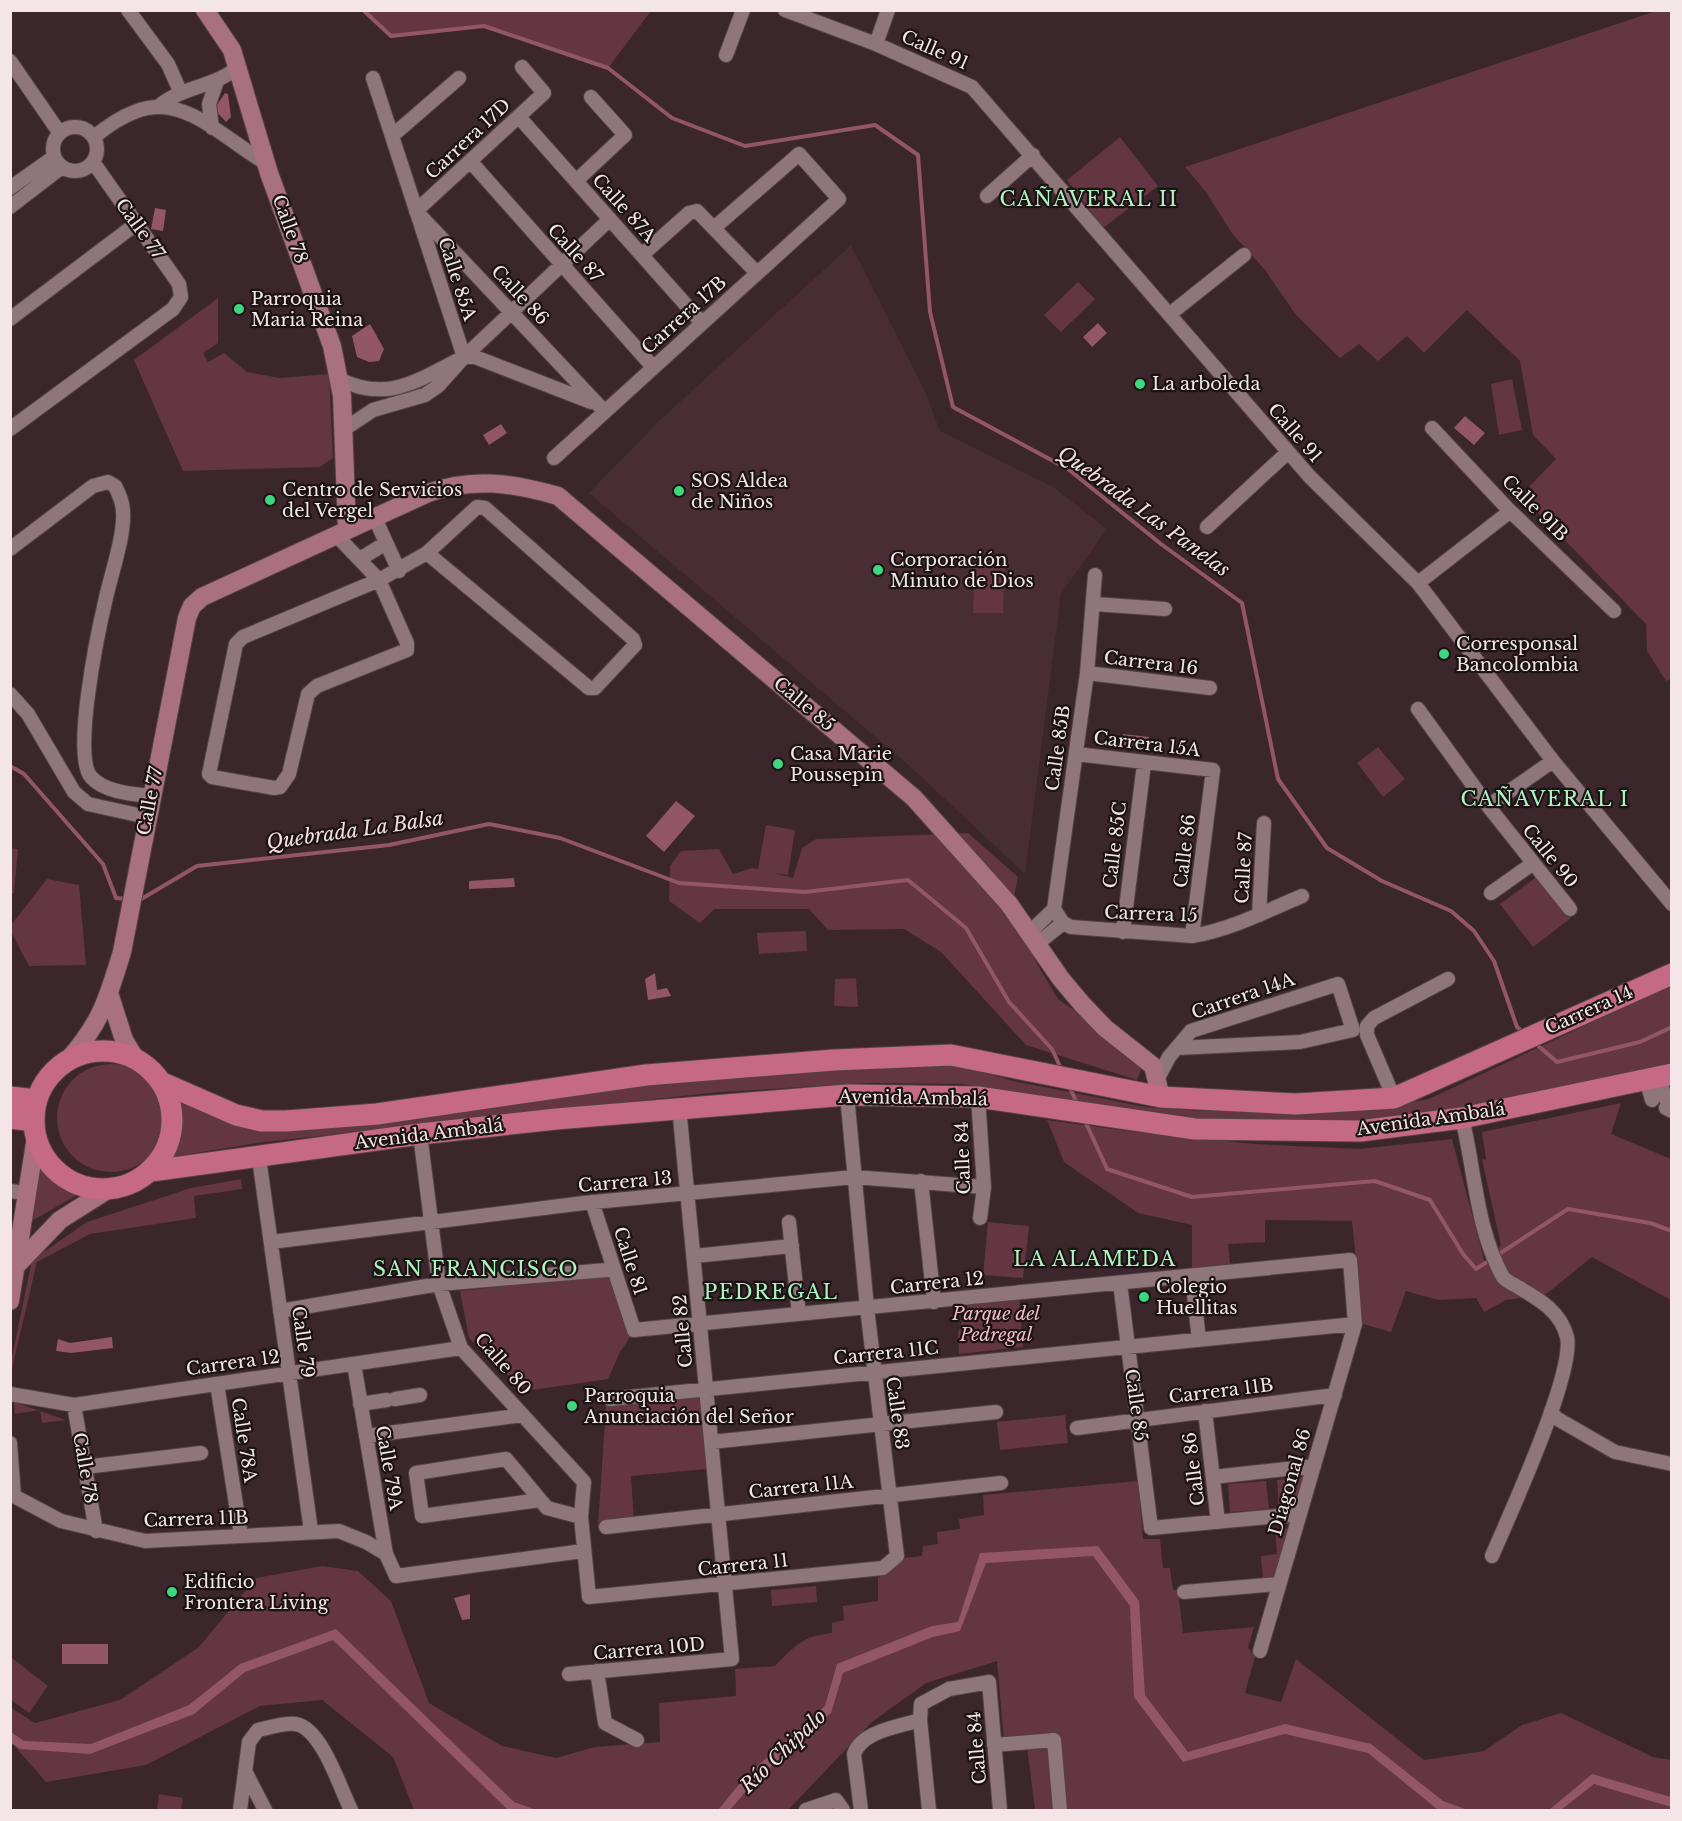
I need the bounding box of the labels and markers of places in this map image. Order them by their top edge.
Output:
place label: Parroquia Maria Reina [251,288,363,331]
marker: Parroquia Maria Reina [232,302,246,316]
place label: La arboleda [1152,373,1260,395]
marker: La arboleda [1133,377,1147,391]
place label: SOS Aldea de Niños [691,470,788,513]
place label: Centro de Servicios del Vergel [282,479,462,522]
marker: SOS Aldea de Niños [672,484,686,498]
marker: Centro de Servicios del Vergel [263,493,277,507]
place label: Corporación Minuto de Dios [890,549,1034,592]
marker: Corporación Minuto de Dios [871,563,885,577]
place label: Corresponsal Bancolombia [1456,633,1578,676]
marker: Corresponsal Bancolombia [1437,647,1451,661]
place label: Casa Marie Poussepin [790,743,892,786]
marker: Casa Marie Poussepin [771,757,785,771]
place label: Colegio Huellitas [1156,1276,1237,1319]
marker: Colegio Huellitas [1137,1290,1151,1304]
place label: Parroquia Anunciación del Señor [583,1385,794,1428]
marker: Parroquia Anunciación del Señor [565,1399,579,1413]
place label: Edificio Frontera Living [184,1571,329,1614]
marker: Edificio Frontera Living [165,1585,179,1599]

